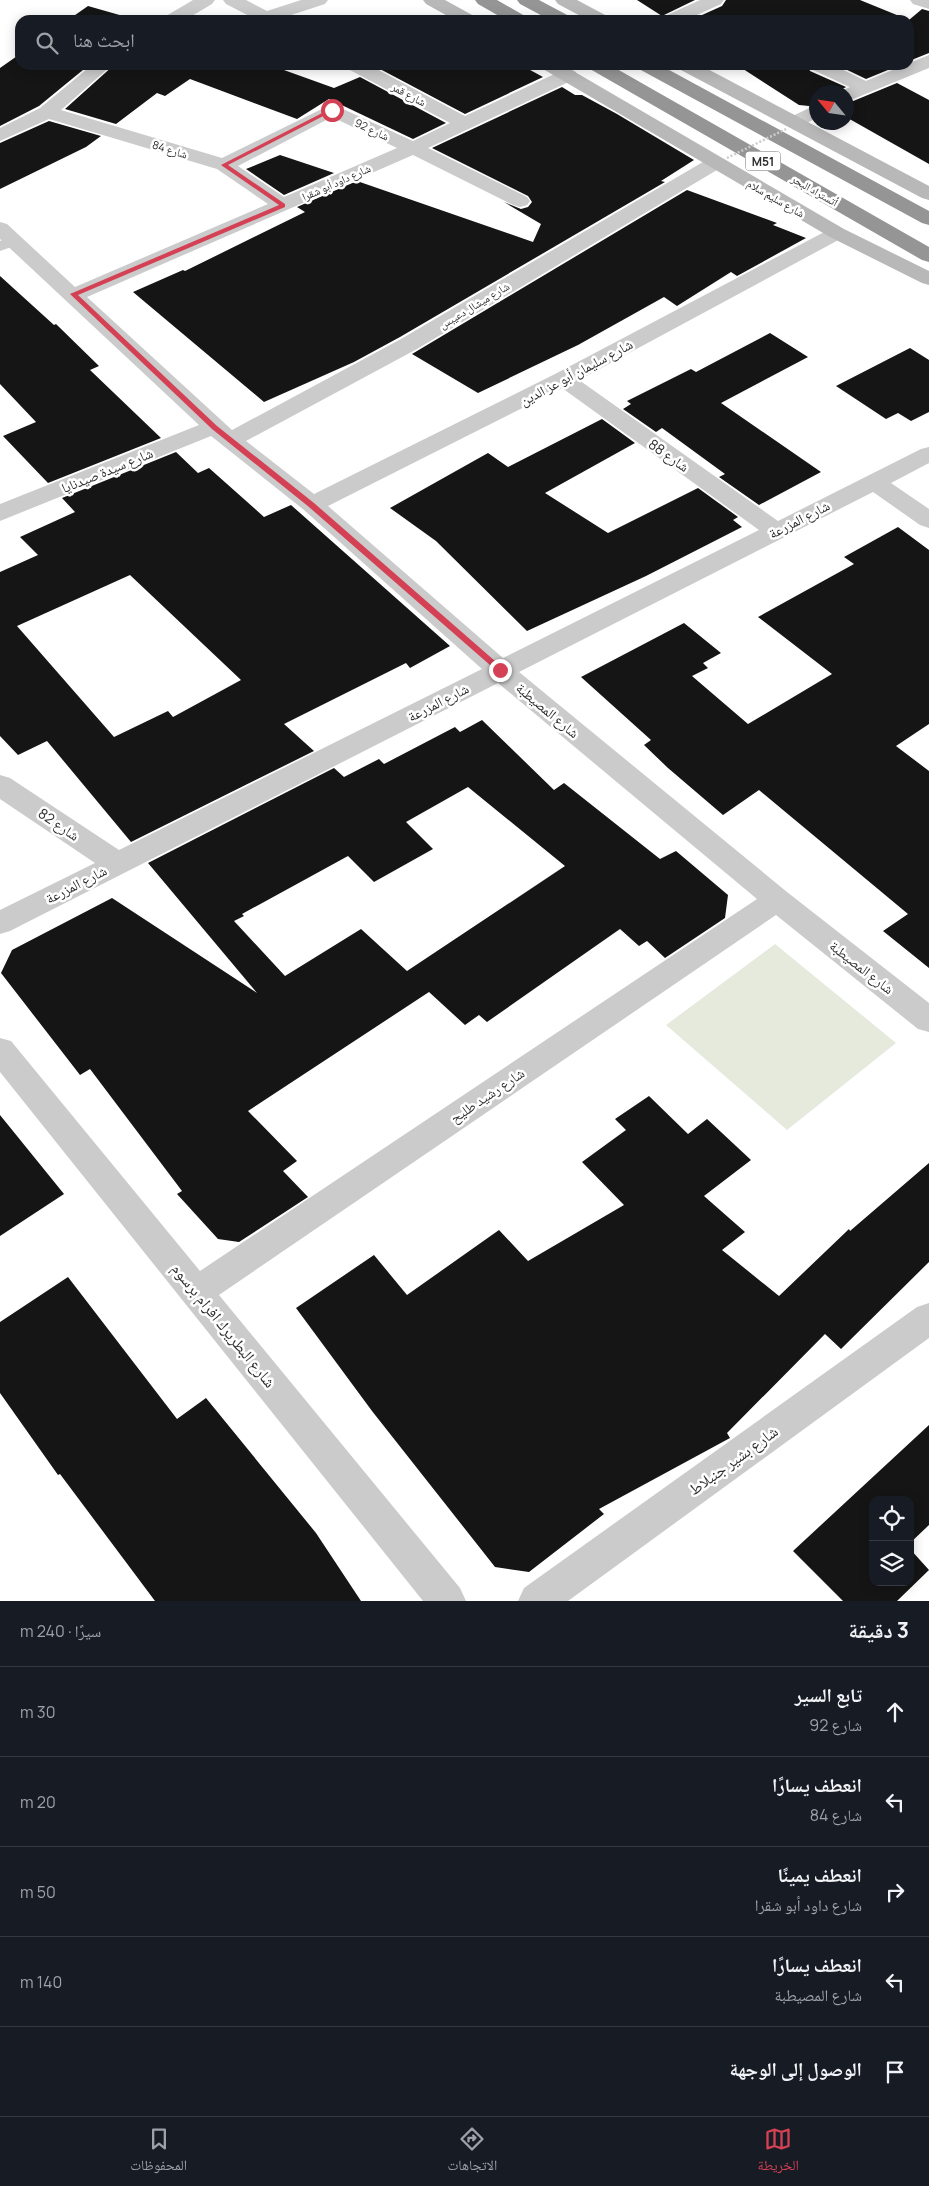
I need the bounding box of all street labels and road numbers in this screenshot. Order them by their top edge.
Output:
street label: شارع قمر [388,78,429,109]
street label: شارع 92 [352,115,392,143]
street label: شارع 84 [151,137,189,161]
road number: M51 [746,152,780,170]
street label: شارع داود أبو شقرا [299,160,373,204]
street label: أتستراد البحر [788,170,841,209]
street label: شارع سليم سلام [744,175,808,221]
street label: شارع ميشال دعيبس [436,278,512,332]
street label: شارع سليمان أبو عز الدين [516,334,636,411]
street label: شارع 88 [644,434,693,477]
street label: شارع سيدة صيدنايا [58,443,156,498]
street label: شارع المزرعة [765,496,833,543]
street label: شارع المصيطبة [512,678,583,743]
street label: شارع المزرعة [404,679,472,726]
street label: شارع 82 [34,803,83,845]
street label: شارع المزرعة [42,861,110,908]
street label: شارع المصيطبة [825,936,898,999]
street label: شارع رشيد طليح [446,1063,528,1128]
street label: شارع البطريرك افرام برسوم [167,1258,281,1392]
street label: شارع بشير جنبلاط [684,1420,782,1500]

